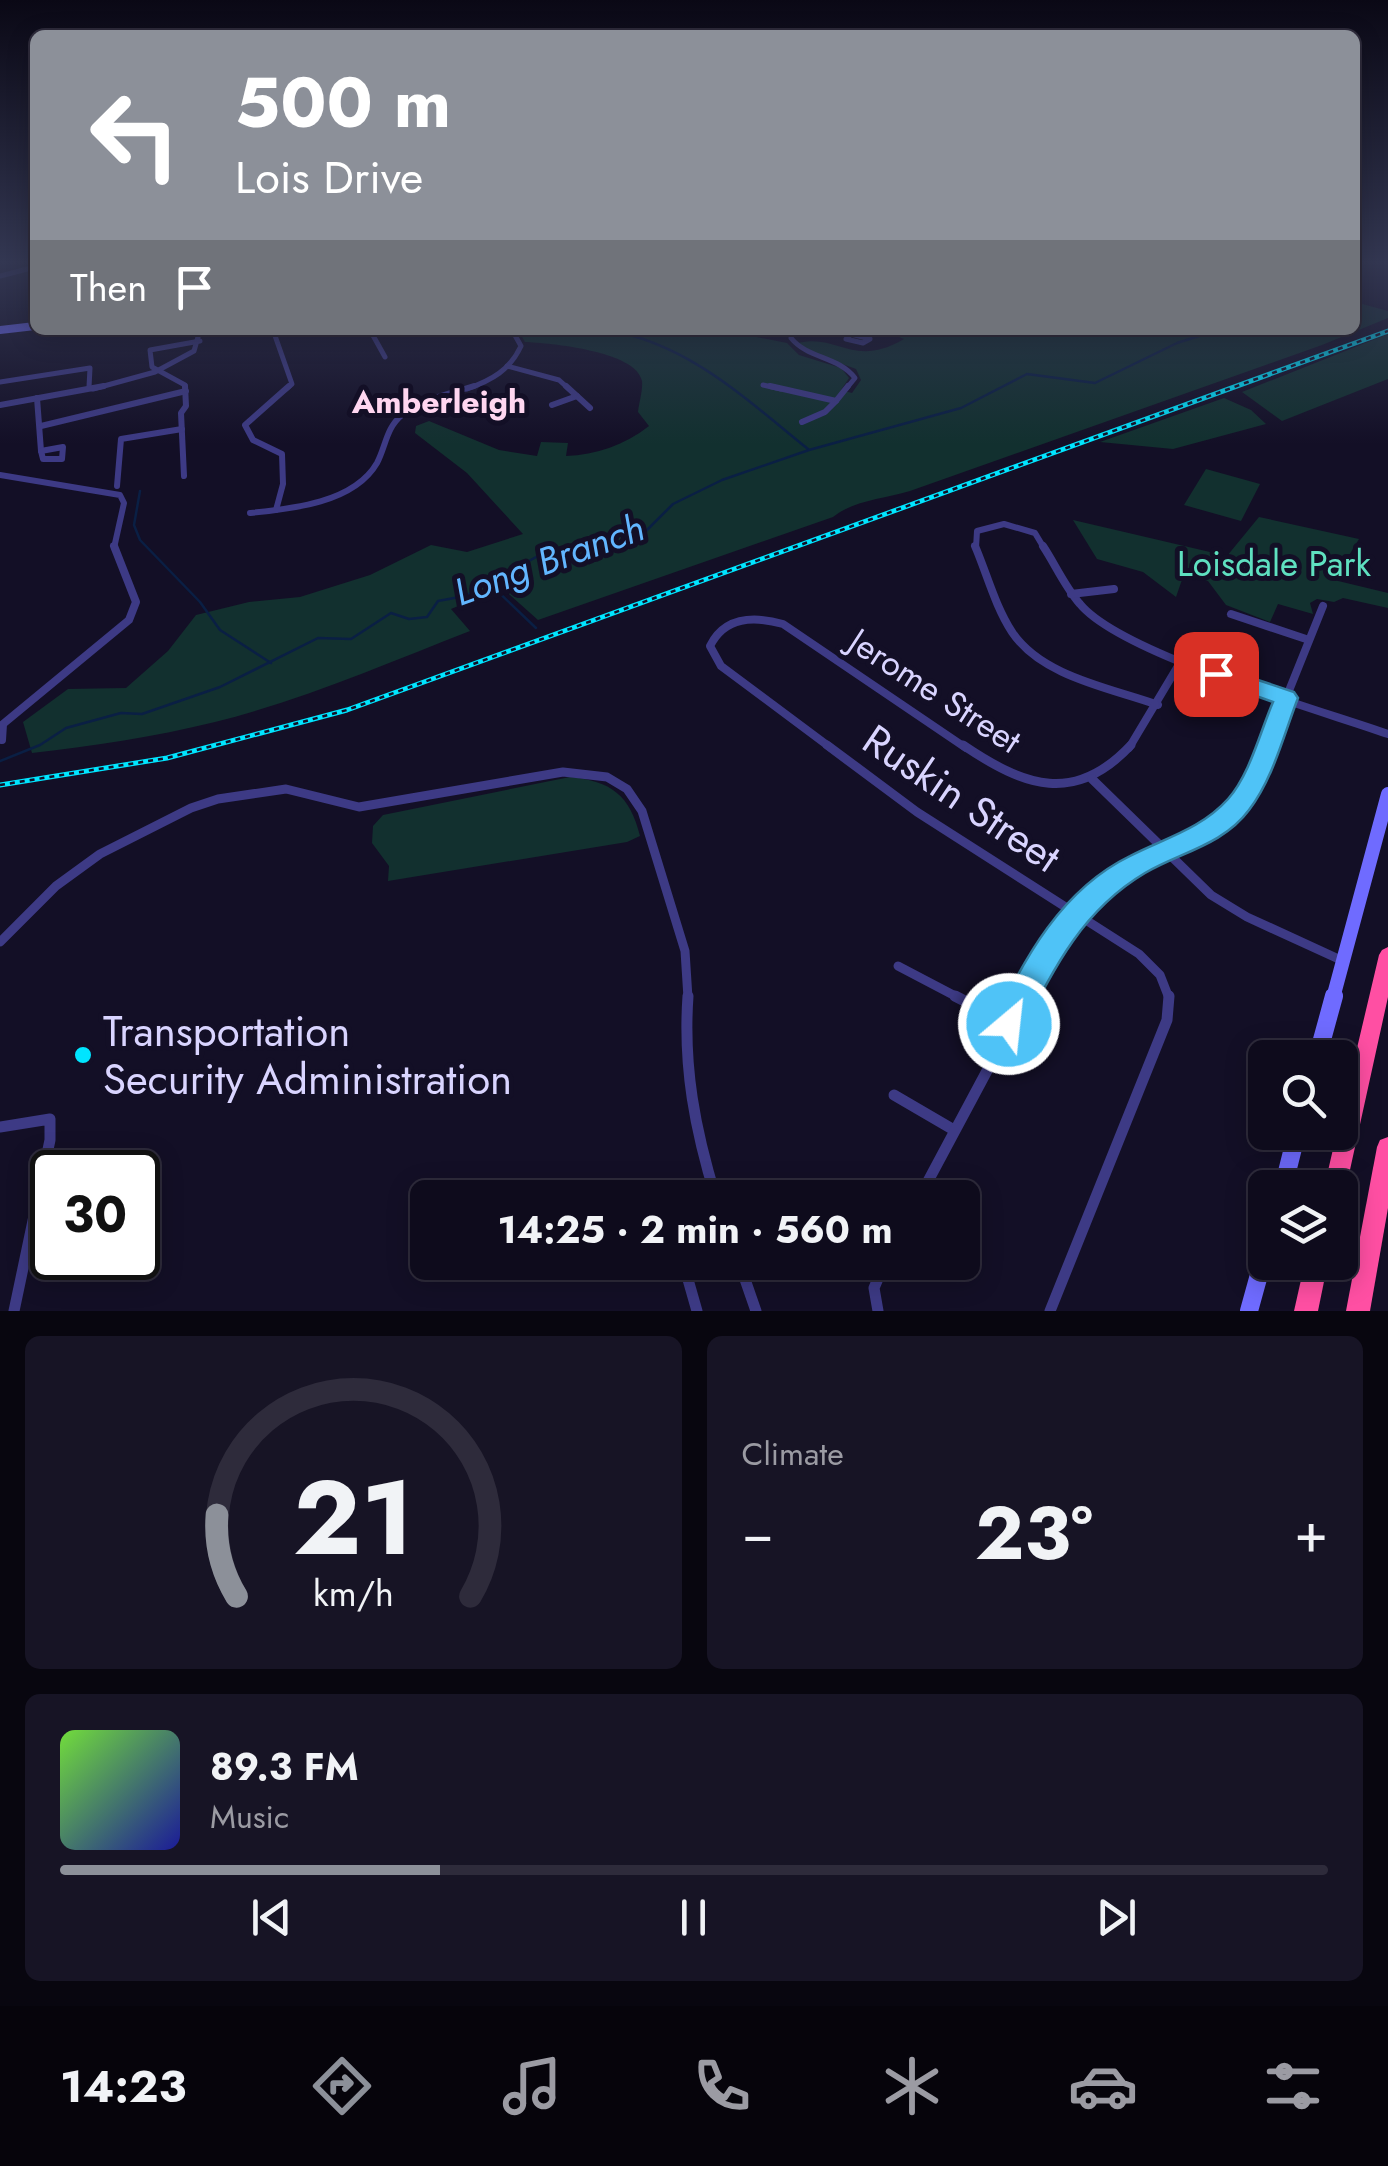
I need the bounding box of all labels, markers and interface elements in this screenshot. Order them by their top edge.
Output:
text: 500 m [235,52,451,153]
icon: left [70,70,200,200]
text: Lois Drive [235,145,423,210]
text: Then [70,260,147,315]
icon: arrive [167,260,222,315]
district label: Amberleigh [351,379,526,425]
water label: Long Branch [446,500,652,619]
park label: Loisdale Park [1177,539,1371,589]
street label: Jerome Street [836,614,1031,766]
pin [1174,632,1259,717]
icon: arrive [1189,647,1244,702]
street label: Ruskin Street [851,710,1073,887]
position arrow [957,972,1061,1076]
place label: Transportation Security Administration [103,1001,512,1110]
map controls [1248,1040,1358,1280]
button: search [1248,1040,1358,1150]
marker: Transportation Security Administration [72,1044,94,1066]
speed limit sign: 30 [30,1150,160,1280]
button: layers [1248,1170,1358,1280]
text: 14:25 · 2 min · 560 m [497,1202,893,1257]
text: Climate [742,1431,844,1477]
text: 21 [293,1443,414,1593]
text: 23° [975,1479,1093,1587]
text: − [742,1493,774,1573]
text: + [1294,1493,1328,1573]
text: km/h [313,1568,394,1619]
text: 89.3 FM [210,1739,359,1794]
text: Music [210,1794,289,1840]
icon: previous [244,1890,299,1945]
icon: pause [666,1890,721,1945]
icon: next [1089,1890,1144,1945]
icon: directions [307,2051,377,2121]
icon: music [497,2051,567,2121]
icon: phone [687,2051,757,2121]
icon: climate [877,2051,947,2121]
icon: car [1068,2051,1138,2121]
icon: filters [1258,2051,1328,2121]
text: 14:23 [60,2054,186,2119]

